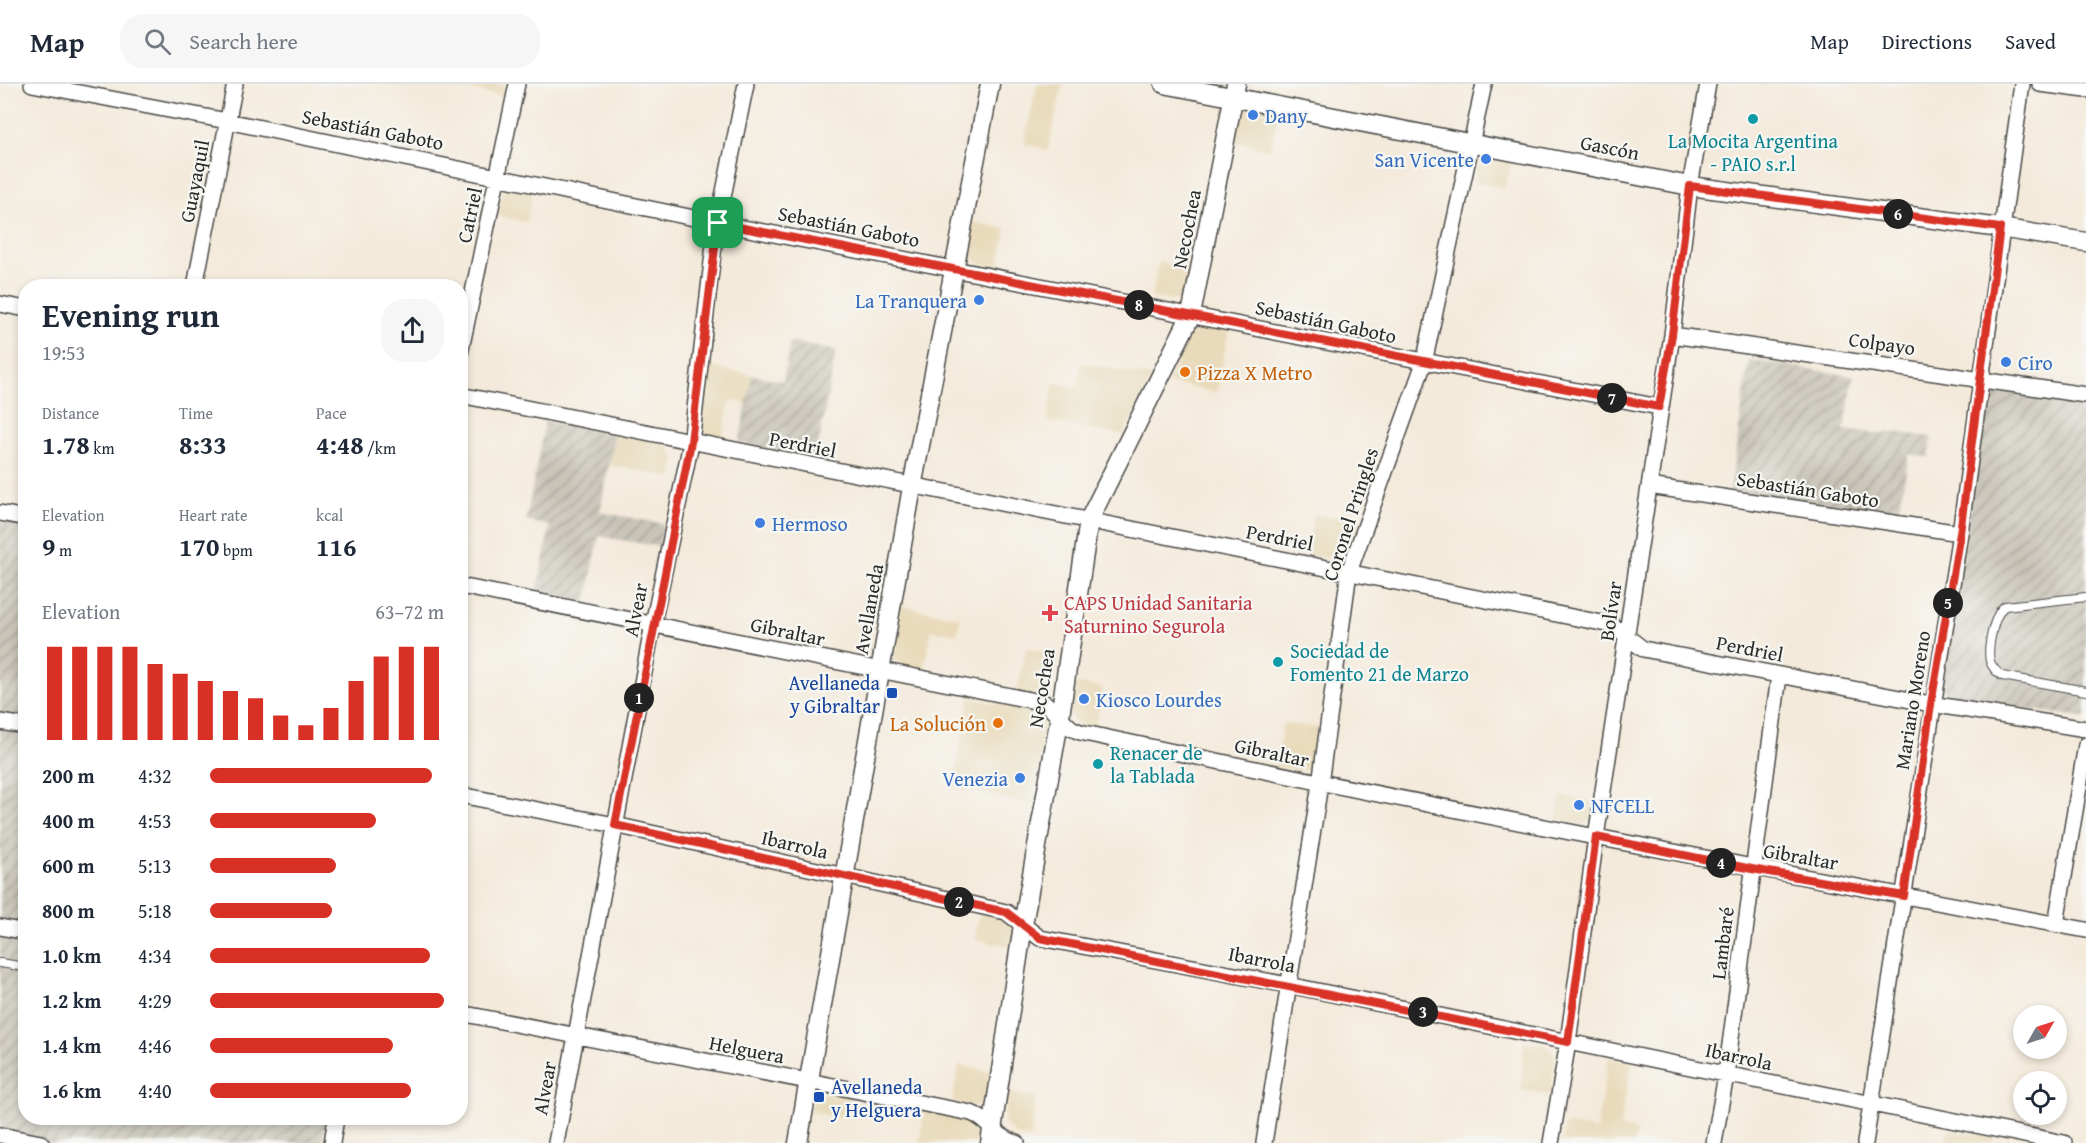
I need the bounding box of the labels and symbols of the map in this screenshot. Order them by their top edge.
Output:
street label: Sebastián Gaboto [300,101,446,157]
place label: Dany [1265,101,1308,130]
marker: Dany [1246,108,1260,122]
marker: La Mocita Argentina - PAIO s.r.l [1746,112,1760,126]
place label: La Mocita Argentina - PAIO s.r.l [1668,126,1838,178]
street label: Gascón [1578,127,1642,167]
street label: Guayaquil [172,137,216,225]
place label: San Vicente [1375,145,1474,174]
marker: San Vicente [1479,152,1493,166]
street label: Catriel [449,184,489,246]
street label: Necochea [1164,186,1208,271]
pin [692,197,743,248]
street label: Sebastián Gaboto [776,198,922,254]
pin: 6 [1883,199,1913,229]
place label: La Tranquera [855,286,968,315]
pin: 8 [1124,290,1154,320]
street label: Sebastián Gaboto [1253,292,1399,350]
marker: La Tranquera [972,293,986,307]
street label: Colpayo [1847,324,1917,362]
place label: Ciro [2018,348,2053,377]
marker: Ciro [1999,355,2013,369]
place label: Pizza X Metro [1197,358,1313,387]
marker: Pizza X Metro [1178,365,1192,379]
pin: 7 [1597,383,1627,413]
street label: Perdriel [767,423,839,465]
street label: Coronel Pringles [1315,444,1385,584]
street label: Sebastián Gaboto [1735,463,1881,515]
place label: Hermoso [772,509,848,538]
marker: Hermoso [753,516,767,530]
street label: Perdriel [1244,516,1316,558]
street label: Avellaneda [846,561,890,657]
street label: Bolívar [1591,579,1629,643]
street label: Alvear [616,581,654,639]
place label: CAPS Unidad Sanitaria Saturnino Segurola [1064,588,1253,640]
pin: 5 [1933,588,1963,618]
marker: CAPS Unidad Sanitaria Saturnino Segurola [1041,604,1059,622]
street label: Gibraltar [748,609,828,653]
street label: Perdriel [1714,627,1786,669]
street label: Mariano Moreno [1887,628,1937,772]
place label: Sociedad de Fomento 21 de Marzo [1290,636,1469,688]
street label: Necochea [1020,646,1062,730]
marker: Sociedad de Fomento 21 de Marzo [1271,655,1285,669]
place label: Avellaneda y Gibraltar [789,668,881,720]
pin: 1 [624,683,654,713]
place label: Kiosco Lourdes [1096,685,1222,714]
marker: Avellaneda y Gibraltar [885,686,899,700]
marker: Kiosco Lourdes [1077,692,1091,706]
place label: La Solución [890,709,986,738]
marker: La Solución [991,716,1005,730]
street label: Gibraltar [1232,730,1312,774]
place label: Renacer de la Tablada [1110,738,1203,790]
marker: Renacer de la Tablada [1091,757,1105,771]
place label: Venezia [942,764,1009,793]
marker: Venezia [1013,771,1027,785]
place label: NFCELL [1591,791,1655,820]
marker: NFCELL [1572,798,1586,812]
street label: Ibarrola [759,822,832,866]
street label: Gibraltar [1761,835,1841,877]
pin: 4 [1706,848,1736,878]
pin: 2 [944,887,974,917]
street label: Lambaré [1703,905,1741,981]
street label: Ibarrola [1226,938,1298,980]
pin: 3 [1408,997,1438,1027]
north arrow [2013,1005,2067,1059]
street label: Helguera [707,1028,788,1071]
street label: Ibarrola [1703,1035,1776,1077]
street label: Alvear [525,1059,563,1117]
place label: Avellaneda y Helguera [830,1072,923,1124]
marker: Avellaneda y Helguera [812,1090,826,1104]

